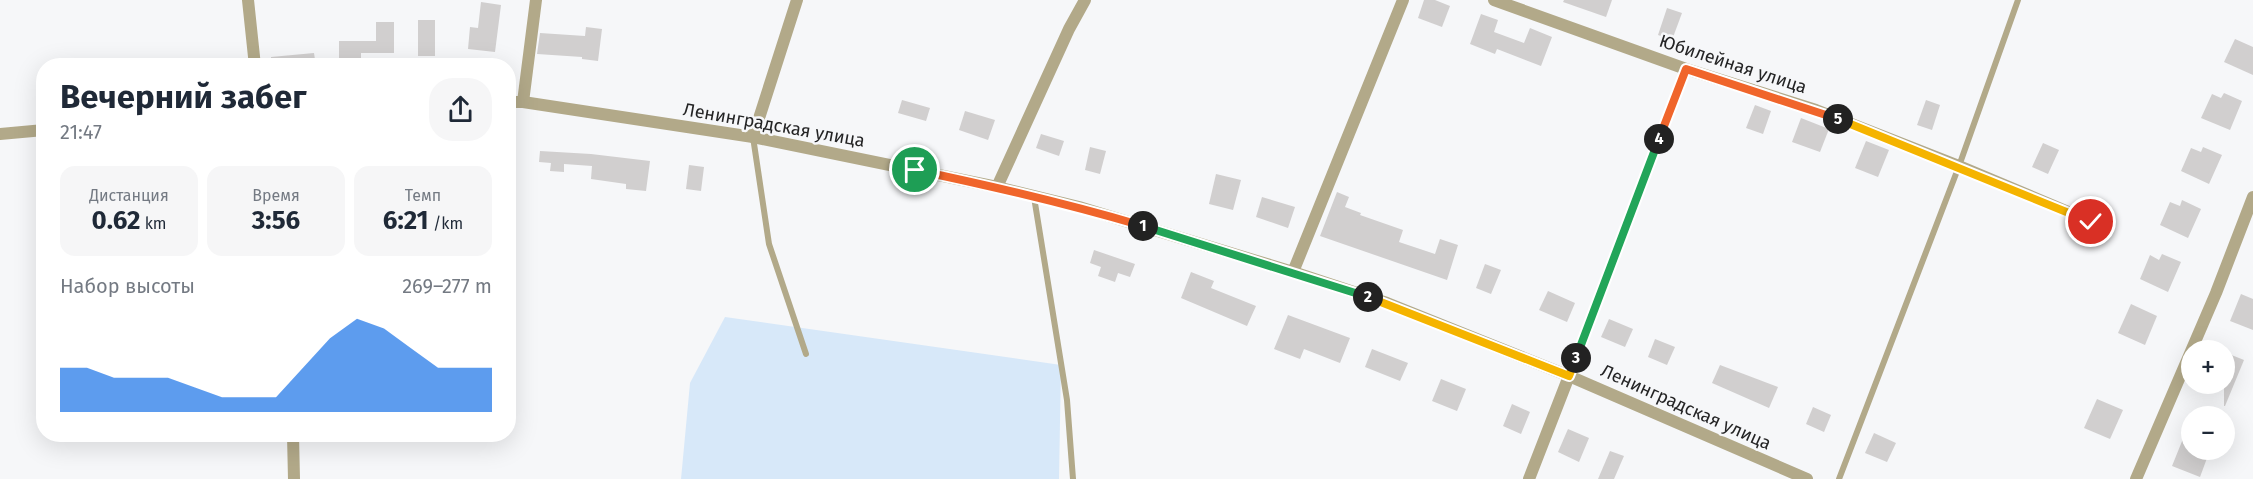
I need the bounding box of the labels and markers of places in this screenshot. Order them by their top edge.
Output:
pin: 5 [1823,104,1853,134]
pin: 4 [1644,124,1674,154]
pin [889,144,940,195]
pin [2065,196,2116,247]
pin: 1 [1128,211,1158,241]
pin: 2 [1353,282,1383,312]
pin: 3 [1561,343,1591,373]

